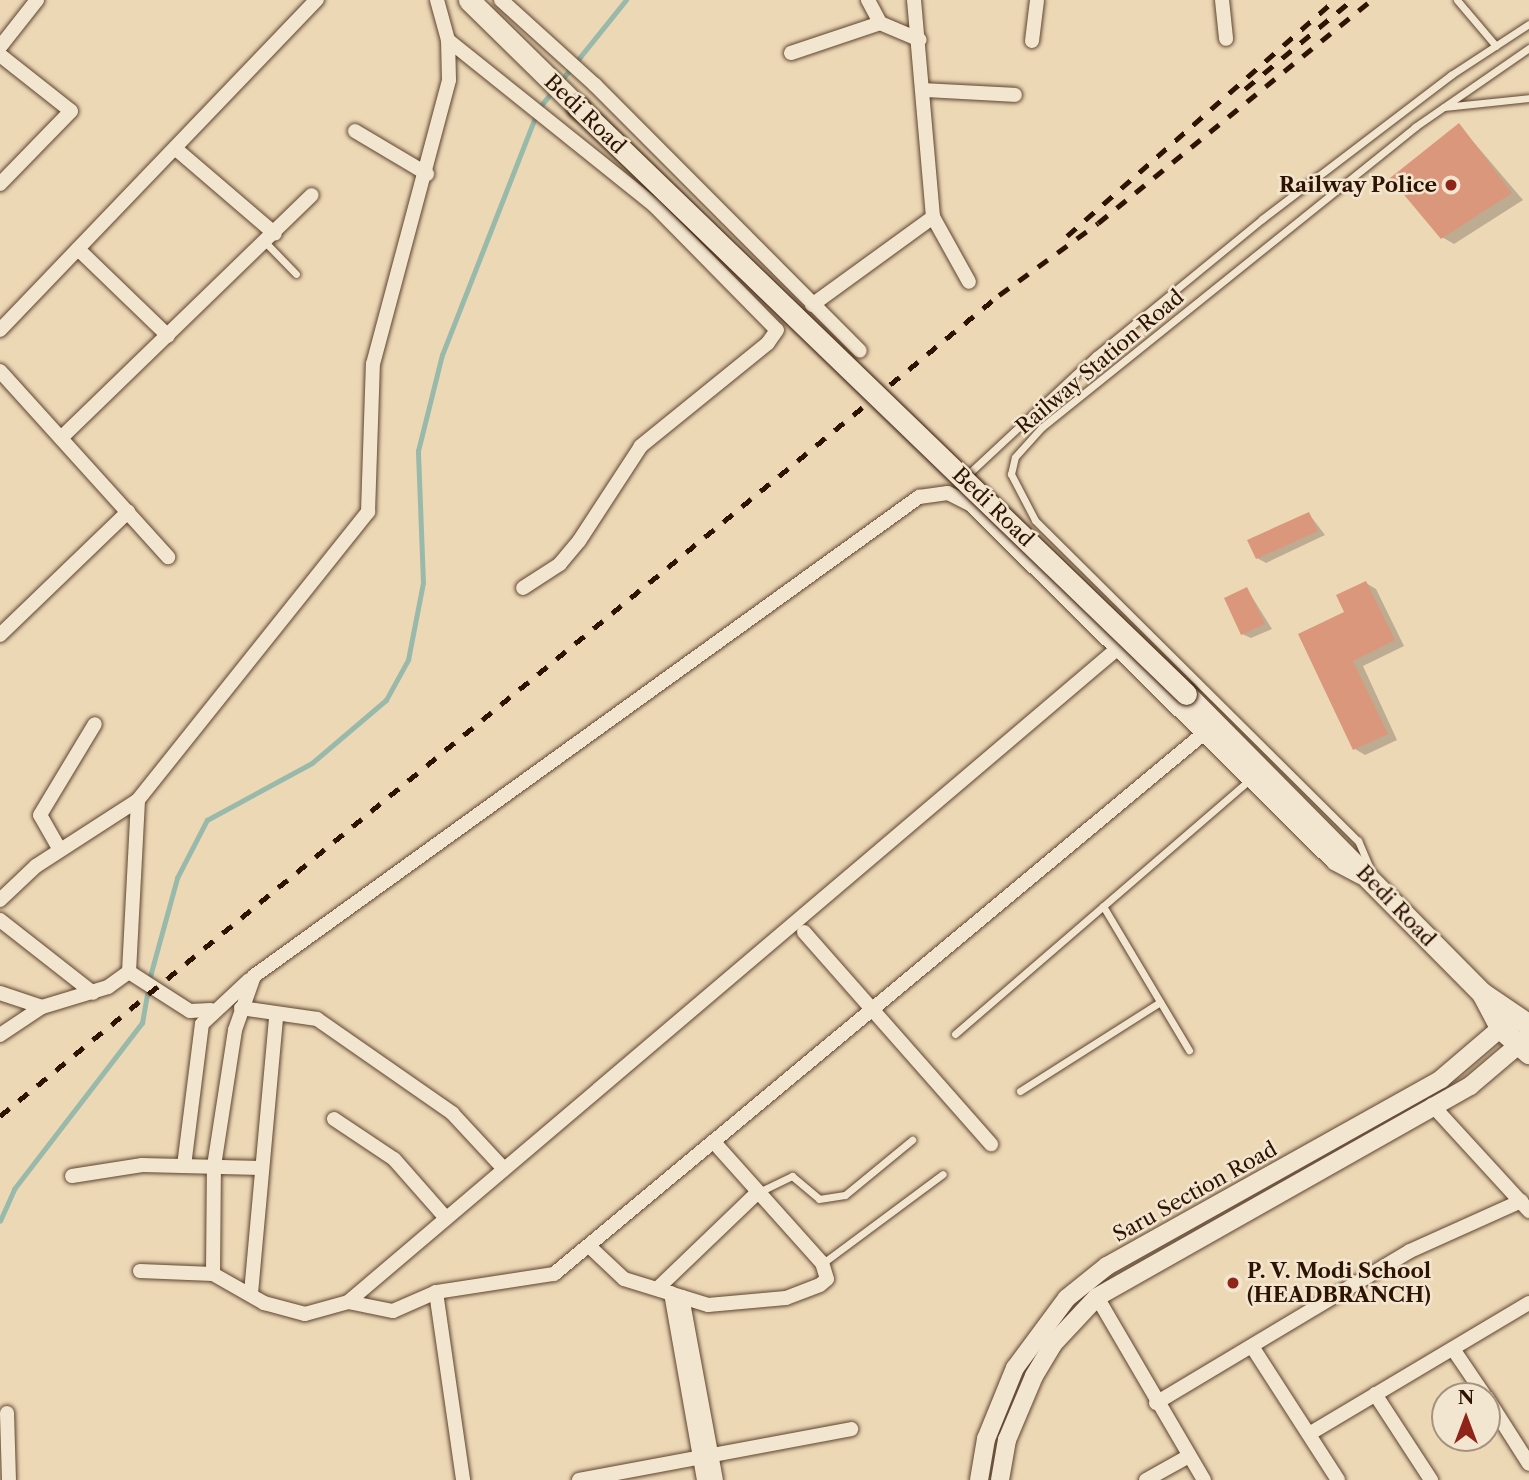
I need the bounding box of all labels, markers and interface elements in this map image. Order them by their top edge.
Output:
street label: Bedi Road [539,69,631,159]
place label: Railway Police [1278,172,1437,198]
marker: Railway Police [1443,177,1459,193]
street label: Railway Station Road [1011,284,1189,440]
street label: Bedi Road [947,462,1039,552]
street label: Bedi Road [1351,860,1441,952]
street label: Saru Section Road [1109,1136,1281,1248]
place label: P. V. Modi School (HEADBRANCH) [1247,1258,1432,1308]
marker: P. V. Modi School (HEADBRANCH) [1225,1275,1241,1291]
north arrow [1431,1382,1501,1452]
text: N [1458,1386,1474,1409]

